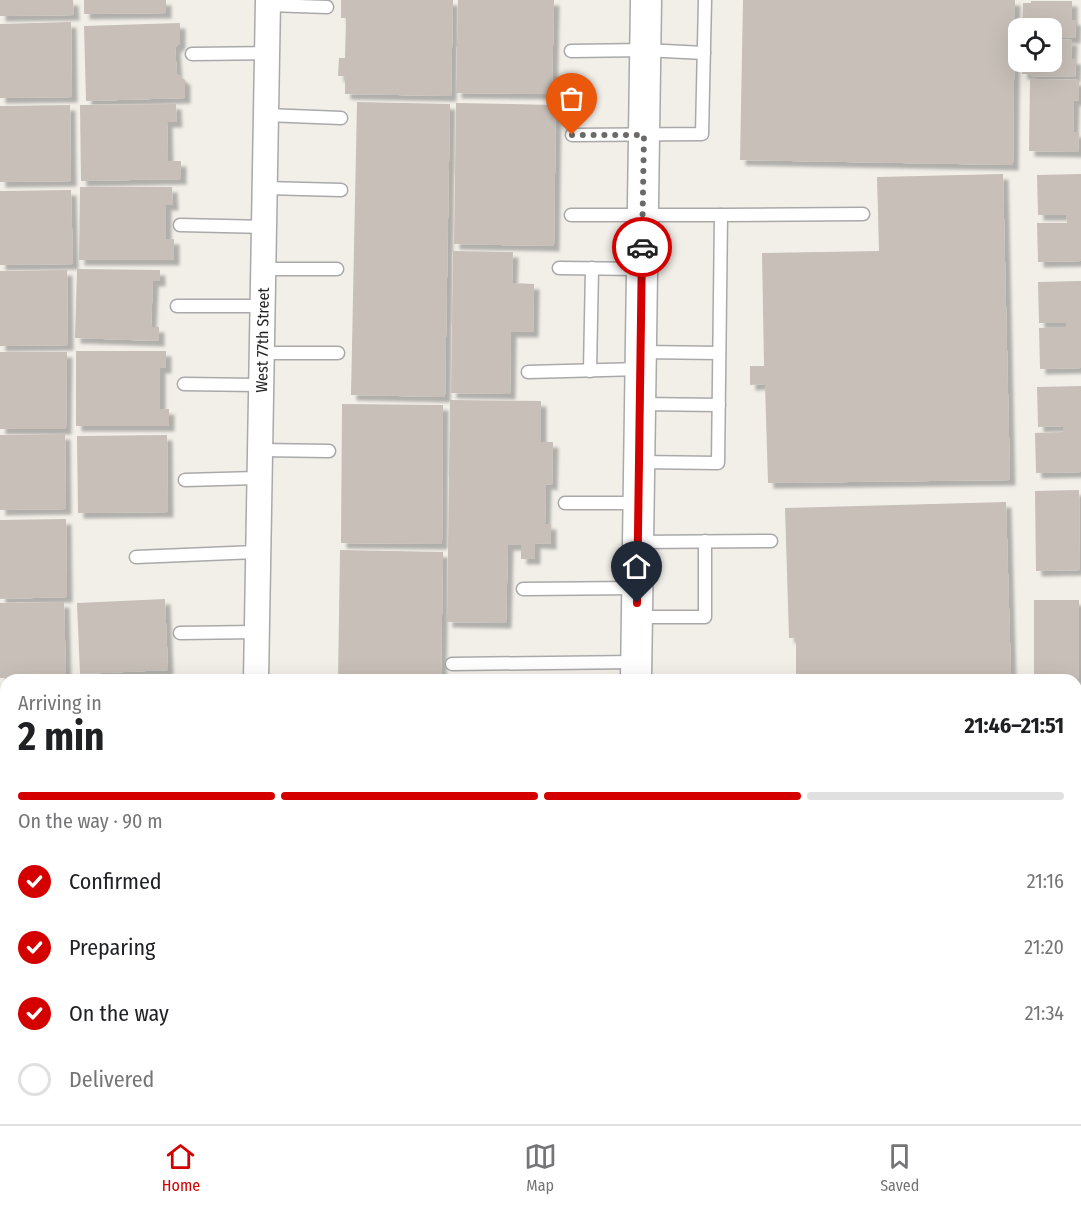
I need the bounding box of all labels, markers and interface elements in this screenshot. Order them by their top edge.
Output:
map controls [1008,18,1062,72]
button: locate [1008,18,1062,72]
pin [546,73,597,135]
icon: bag [555,82,588,115]
courier [612,217,672,277]
icon: car [626,231,659,264]
street label: West 77th Street [252,286,273,393]
pin [611,541,662,603]
icon: home [620,550,653,583]
text: Arriving in [18,691,102,715]
text: 21:46–21:51 [964,712,1064,739]
text: 2 min [18,714,104,760]
text: On the way · 90 m [18,809,163,833]
icon: check [18,865,51,898]
text: Confirmed [69,868,162,895]
text: 21:16 [1027,869,1064,893]
icon: check [18,931,51,964]
text: Preparing [69,934,155,961]
text: 21:20 [1024,935,1064,959]
icon: check [18,997,51,1030]
text: On the way [69,1000,169,1027]
text: 21:34 [1025,1001,1064,1025]
text: Delivered [69,1066,154,1093]
tab: Home [162,1140,200,1195]
tab: Map [524,1140,557,1195]
tab: Saved [880,1140,919,1195]

